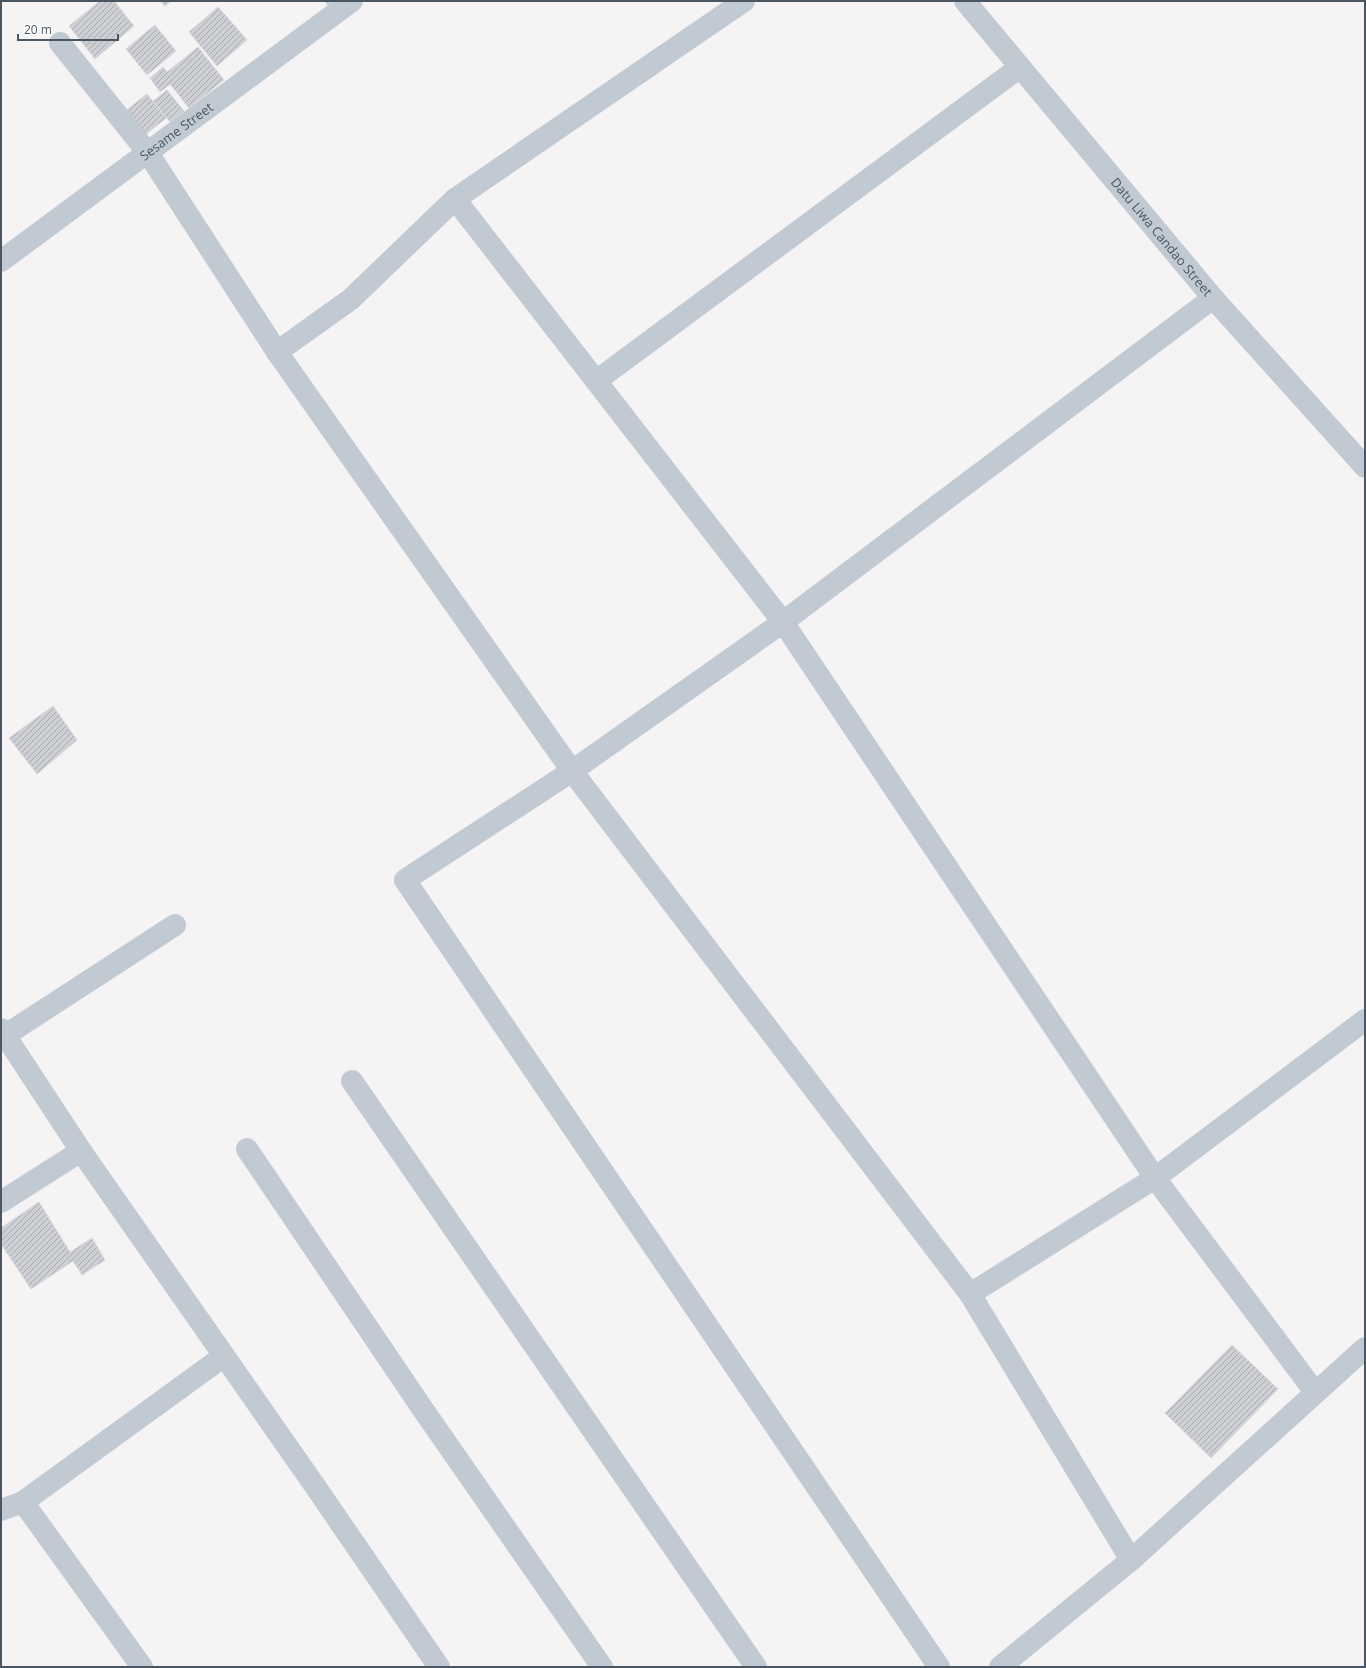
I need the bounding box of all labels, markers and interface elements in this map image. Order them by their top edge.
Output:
scale bar [18,16,118,42]
text: 20 m [24,21,52,38]
street label: Sesame Street [136,98,217,164]
street label: Datu Liwa Candao Street [1107,173,1217,300]

